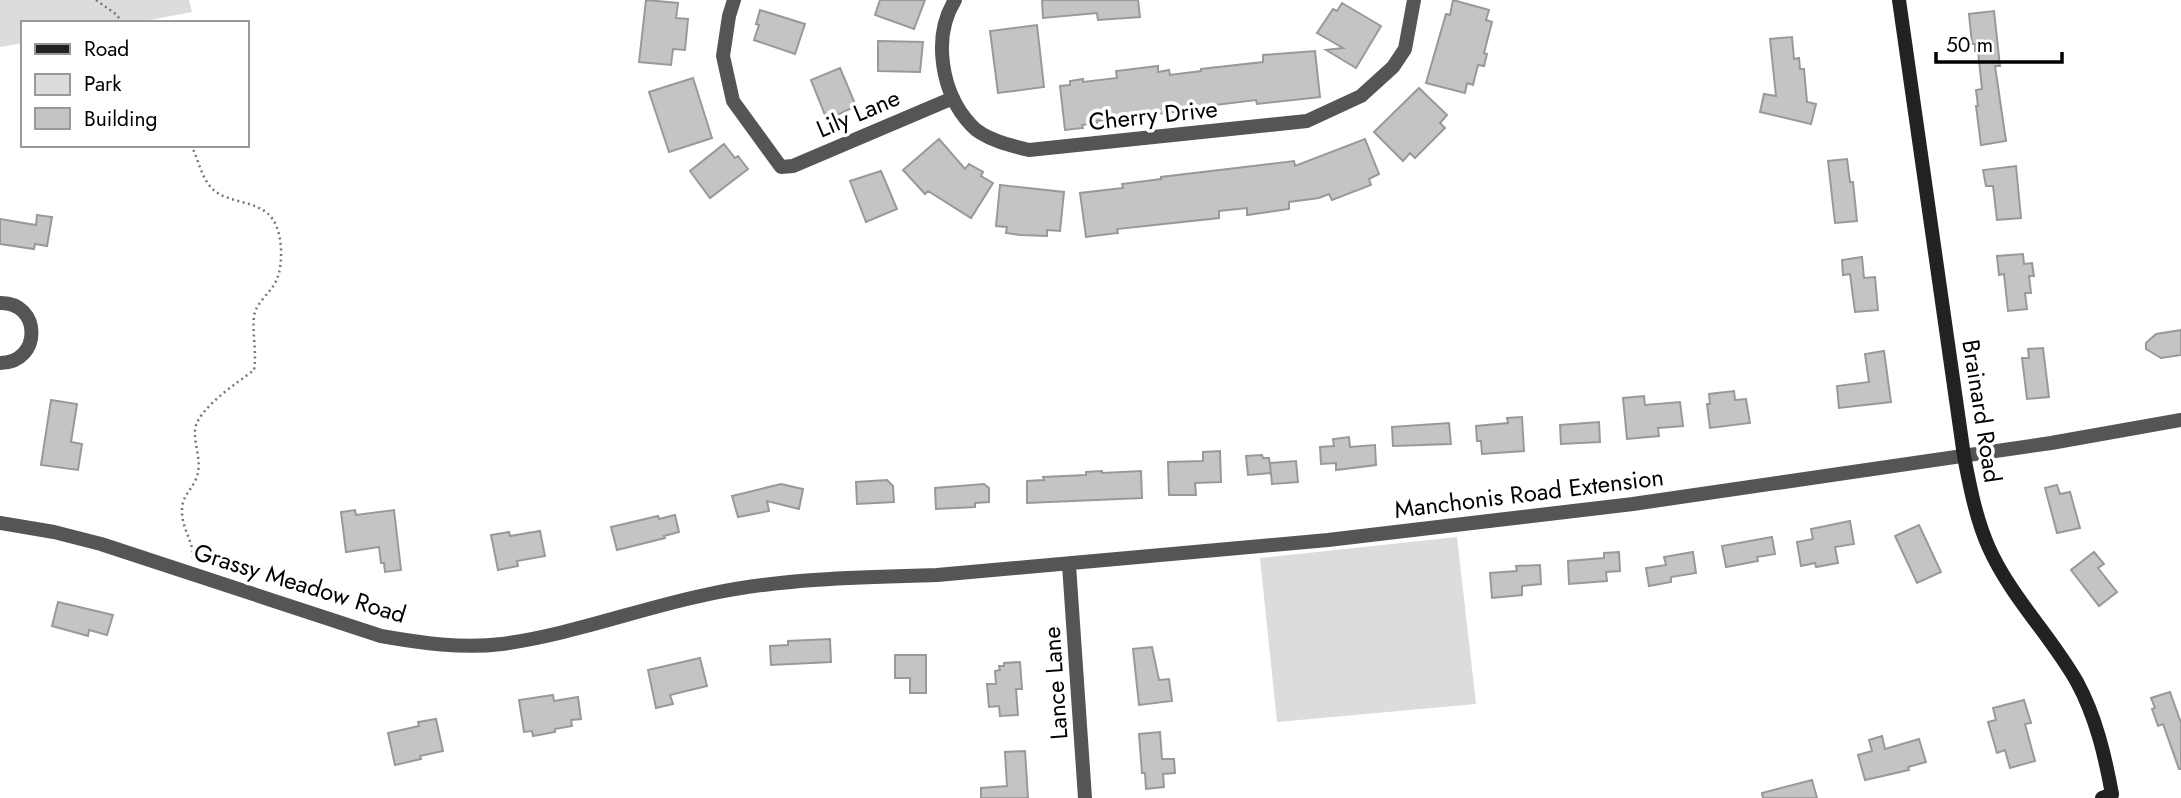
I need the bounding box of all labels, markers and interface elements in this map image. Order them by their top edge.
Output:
legend [21,21,248,147]
scale bar [1936,21,2062,65]
text: 50 m [1946,30,1993,60]
text: Road [84,34,129,64]
text: Park [84,69,122,99]
street label: Lily Lane [811,80,905,146]
street label: Cherry Drive [1087,91,1219,139]
text: Building [84,104,157,134]
street label: Brainard Road [1953,337,2011,485]
street label: Manchonis Road Extension [1392,459,1666,527]
street label: Grassy Meadow Road [189,534,411,632]
street label: Lance Lane [1034,625,1076,741]

